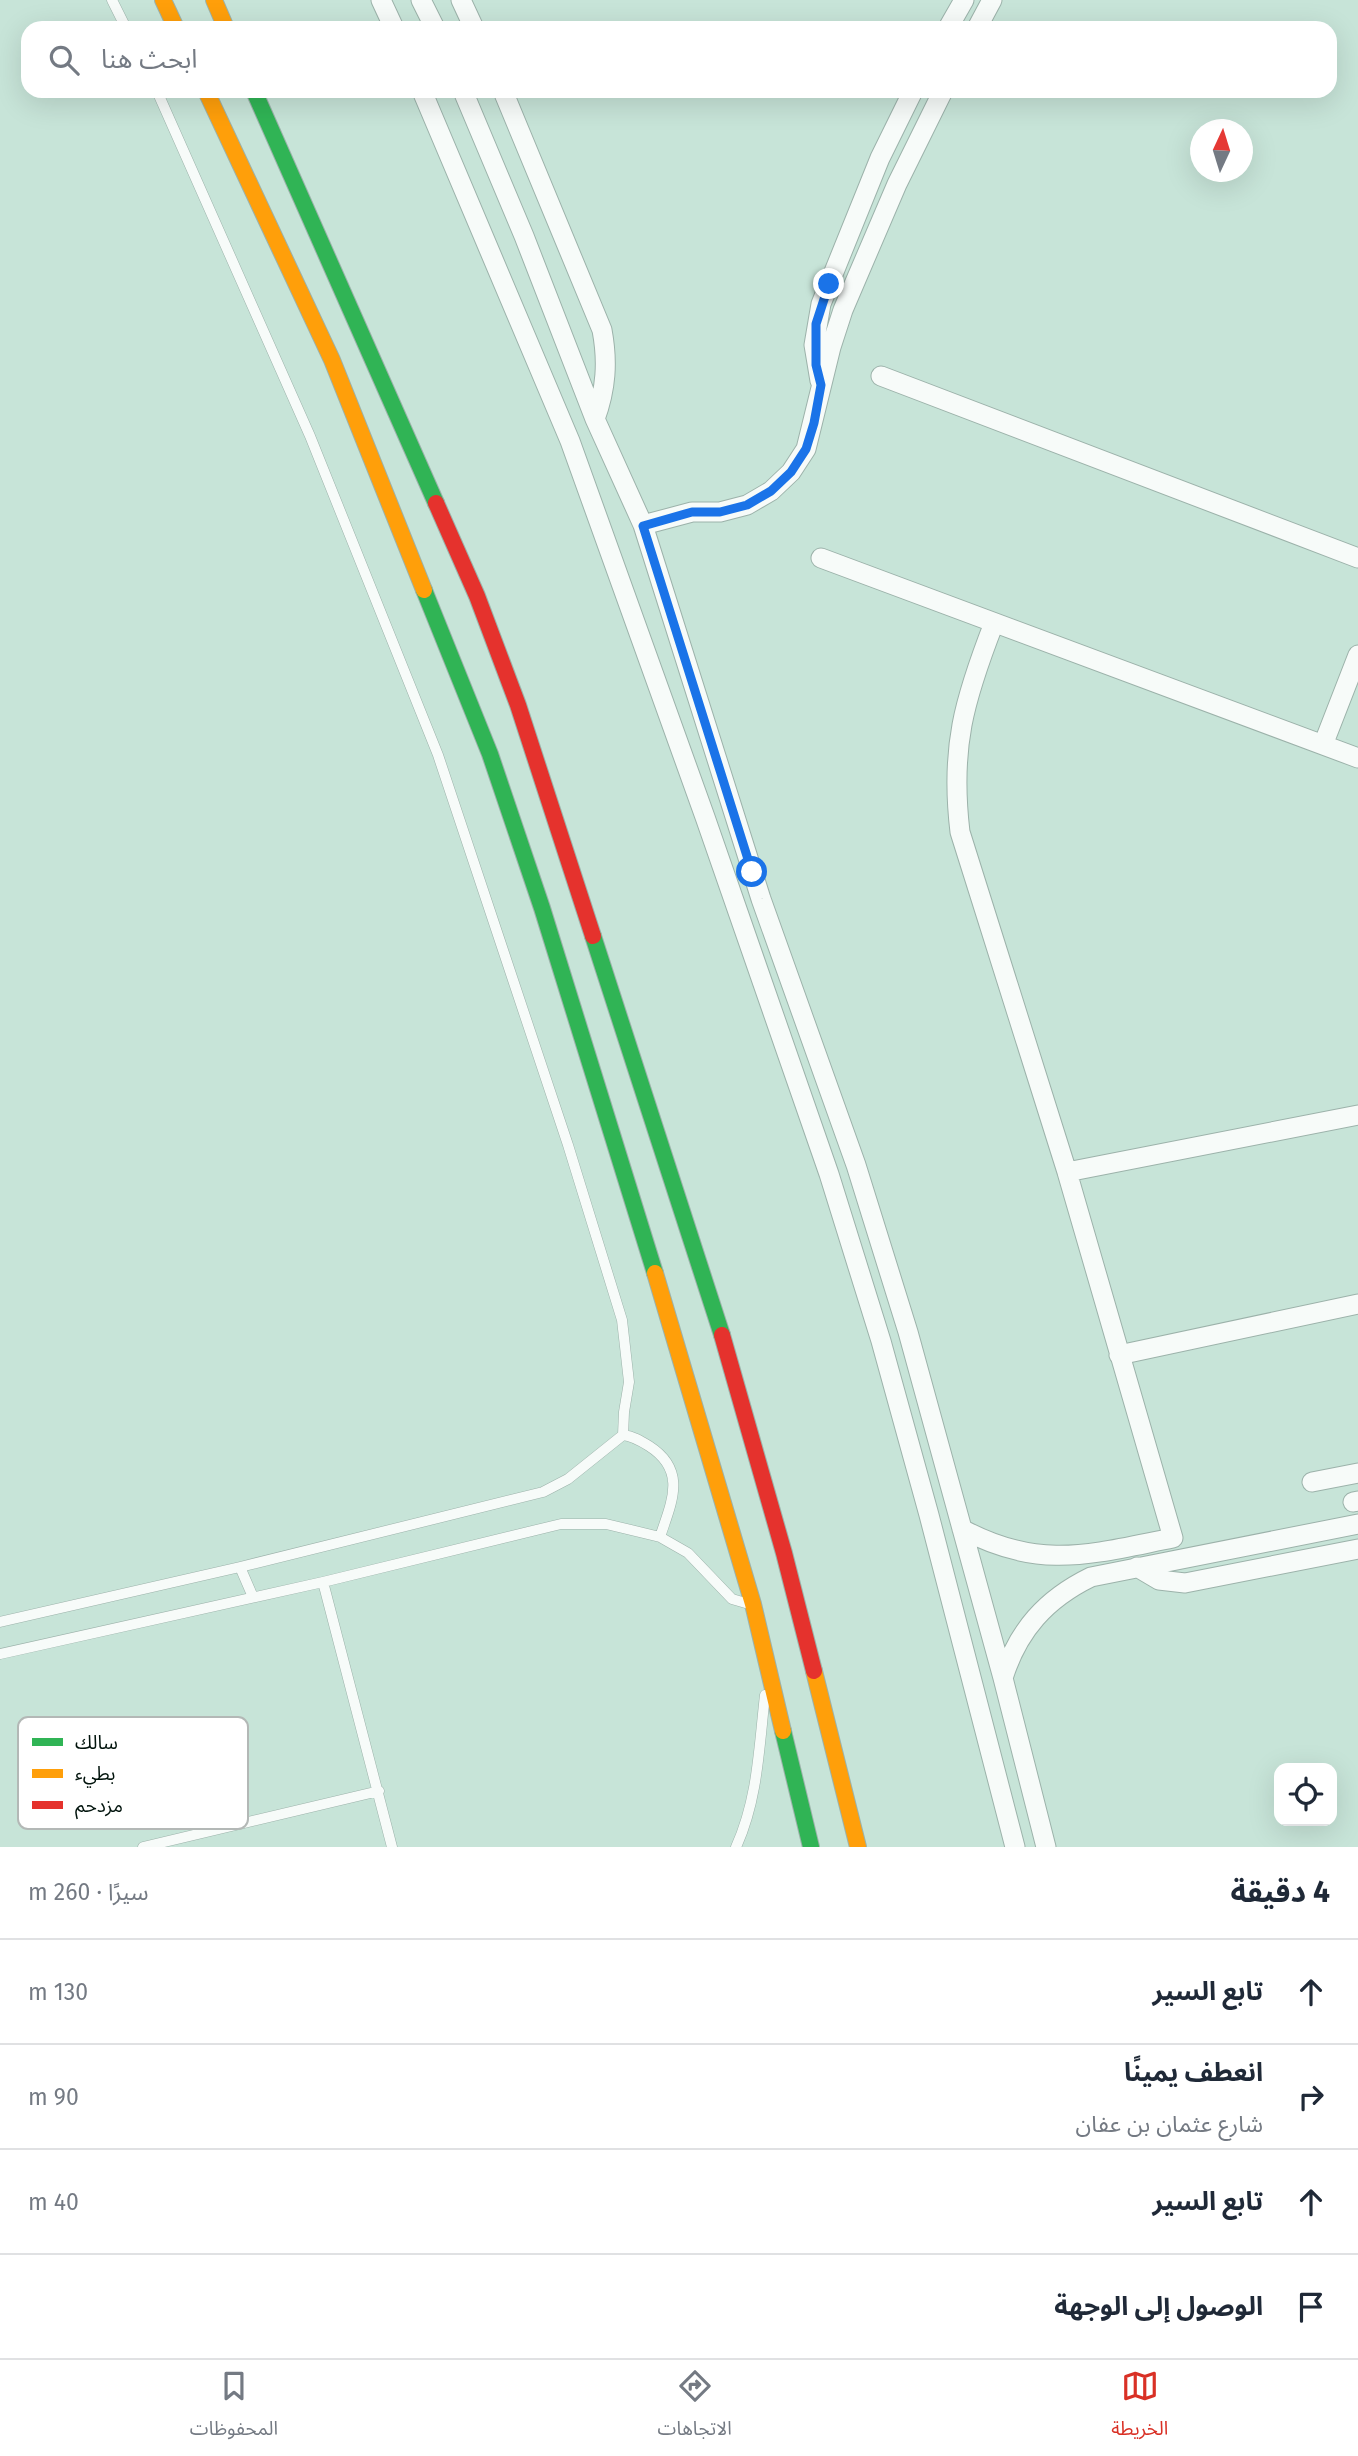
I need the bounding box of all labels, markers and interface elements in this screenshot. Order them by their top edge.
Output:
search box [21,21,1337,98]
icon: search [45,41,83,79]
text: ابحث هنا [101,44,197,75]
north arrow [1190,119,1253,182]
route end [813,268,844,299]
route start [736,856,767,887]
legend [18,1717,248,1829]
text: سالك [75,1731,118,1754]
text: بطيء [75,1762,115,1788]
map controls [1274,1763,1337,1826]
button: locate [1274,1763,1337,1826]
text: مزدحم [75,1794,123,1820]
text: 4 دقيقة [1230,1874,1330,1910]
text: سيرًا · 260 m [28,1878,149,1906]
icon: ahead [1292,1973,1330,2011]
text: تابع السير [1153,1976,1263,2007]
text: 130 m [28,1978,88,2006]
text: انعطف يمينًا [1124,2057,1263,2088]
icon: right [1292,2078,1330,2116]
text: 90 m [28,2083,79,2111]
text: شارع عثمان بن عفان [1076,2110,1263,2138]
icon: ahead [1292,2183,1330,2221]
text: تابع السير [1153,2186,1263,2217]
text: 40 m [28,2188,79,2216]
icon: arrive [1292,2288,1330,2326]
text: الوصول إلى الوجهة [1054,2291,1263,2322]
tab: المحفوظات [190,2367,278,2449]
tab: الاتجاهات [658,2367,732,2449]
tab: الخريطة [1111,2367,1168,2449]

